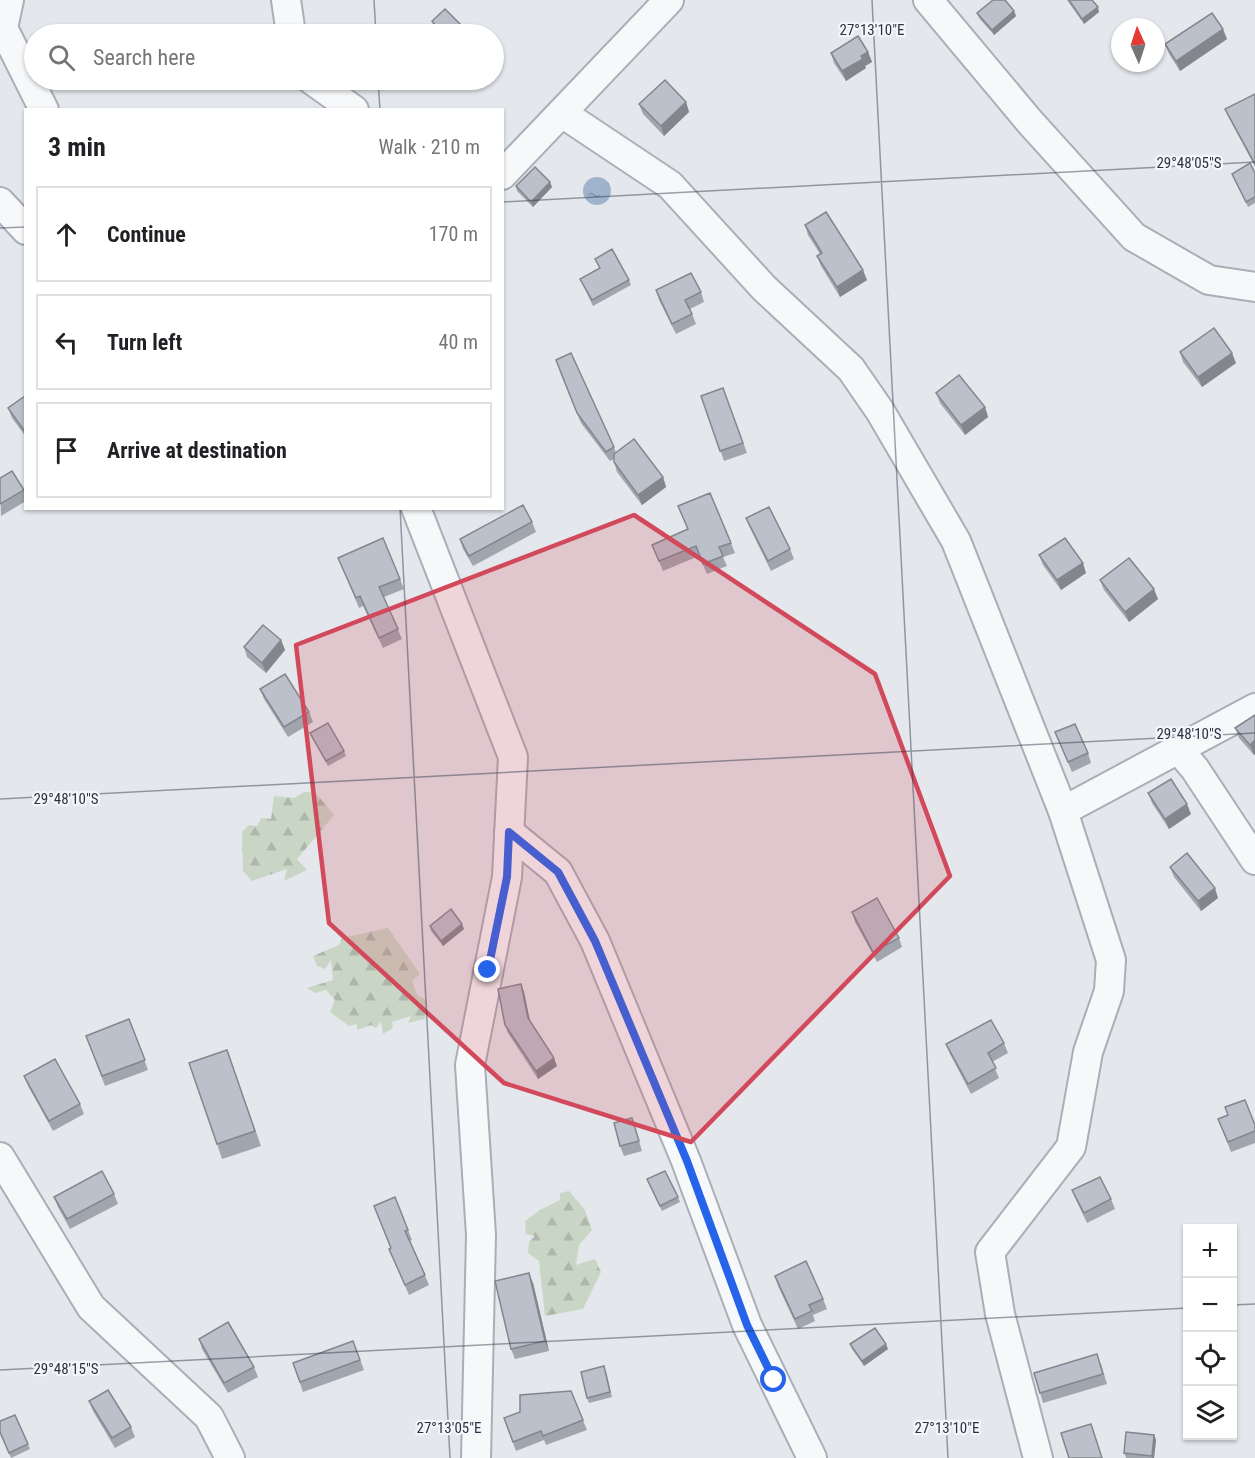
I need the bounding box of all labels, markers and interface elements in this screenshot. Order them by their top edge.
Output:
north arrow [1111,18,1165,72]
text: 27°13'10"E [840,21,904,39]
search box [24,24,504,90]
icon: search [45,41,78,74]
text: Search here [93,45,195,70]
text: 3 min [48,132,106,162]
text: Walk · 210 m [379,135,480,159]
text: 29°48'05"S [1156,154,1222,172]
icon: ahead [50,218,83,251]
text: Continue [107,222,186,247]
text: 170 m [429,222,478,246]
icon: left [50,326,83,359]
text: Turn left [107,330,182,355]
text: 40 m [439,330,478,354]
icon: arrive [50,434,83,467]
text: Arrive at destination [107,438,287,463]
text: 29°48'10"S [1156,725,1222,743]
text: 29°48'10"S [33,790,99,808]
route end [474,956,500,982]
map controls [1183,1224,1237,1440]
button: + [1183,1224,1237,1278]
button: − [1183,1278,1237,1332]
button: locate [1183,1332,1237,1386]
text: 29°48'15"S [33,1360,99,1378]
route start [760,1366,786,1392]
button: layers [1183,1386,1237,1440]
text: 27°13'05"E [417,1419,481,1437]
text: 27°13'10"E [915,1419,979,1437]

